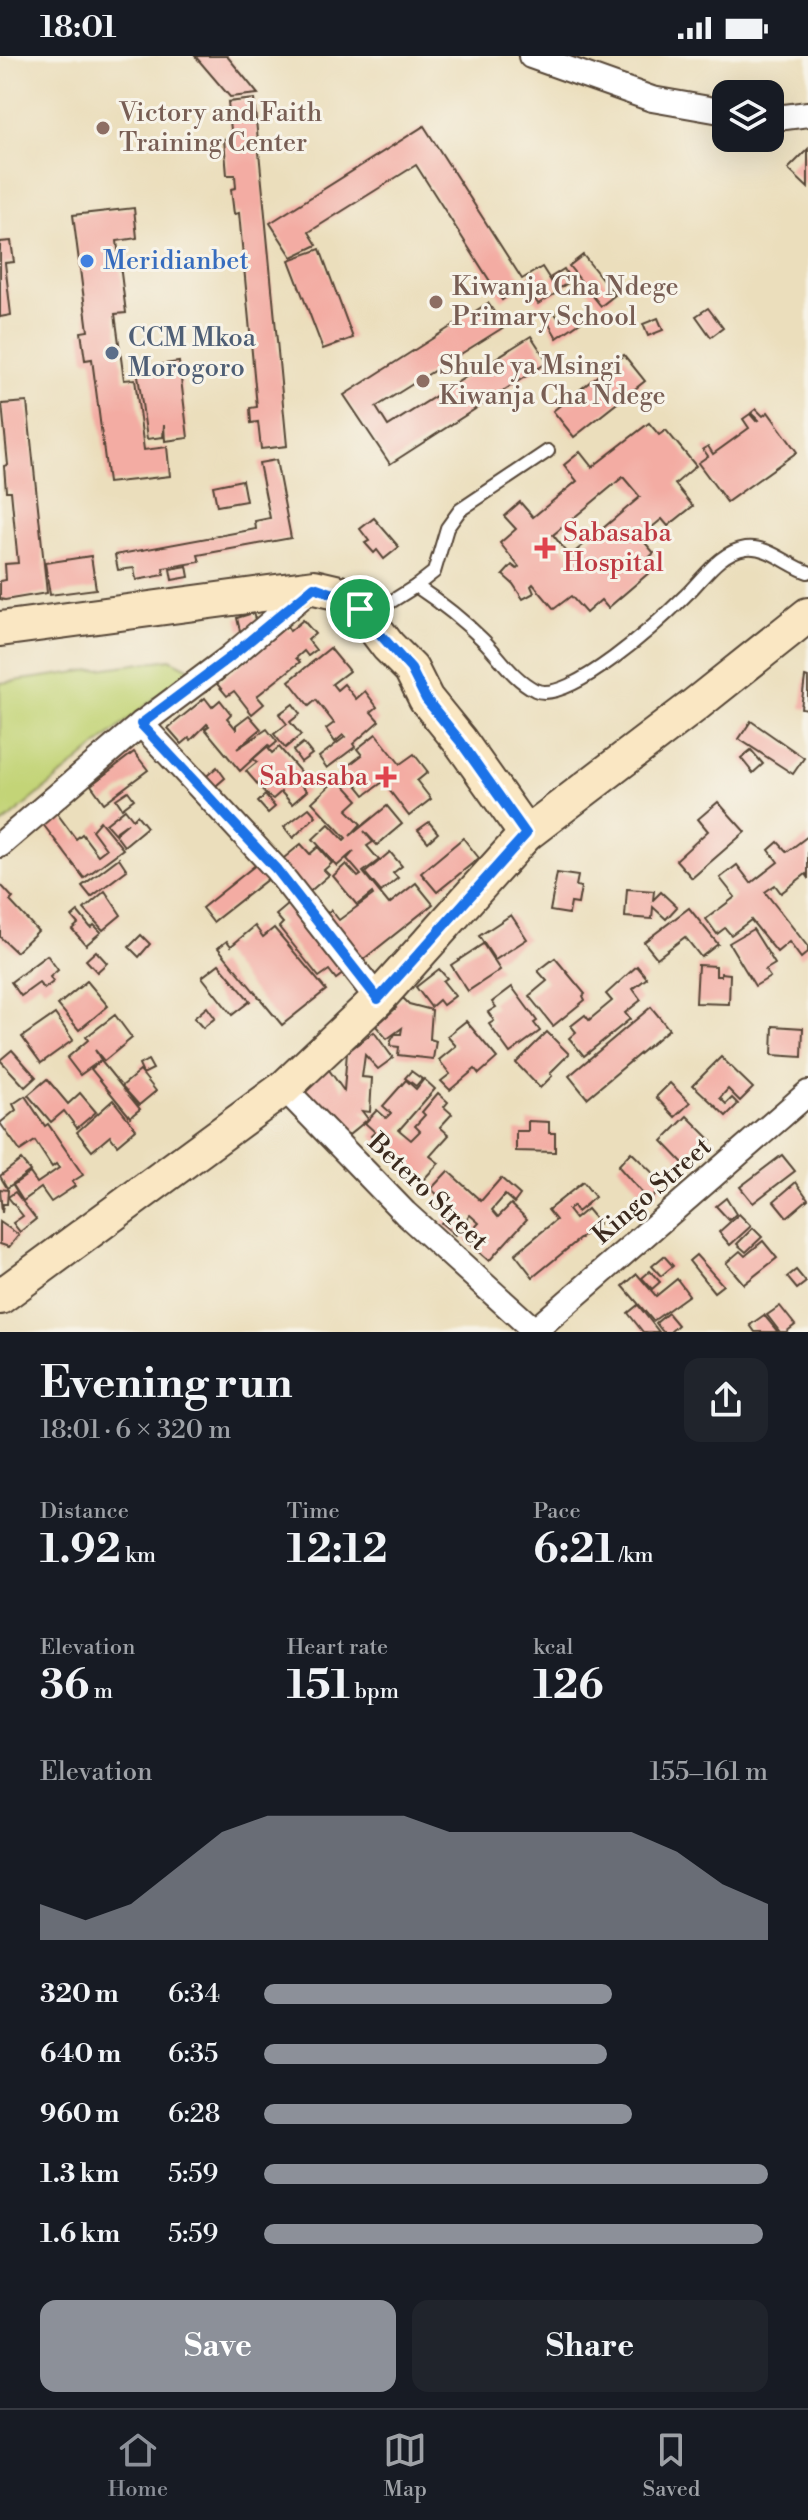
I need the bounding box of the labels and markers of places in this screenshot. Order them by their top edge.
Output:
place label: Victory and Faith Training Center [118,97,322,159]
marker: Victory and Faith Training Center [94,119,112,137]
place label: Meridianbet [103,245,249,277]
marker: Meridianbet [78,252,96,270]
place label: Kiwanja Cha Ndege Primary School [452,271,679,333]
marker: Kiwanja Cha Ndege Primary School [427,293,445,311]
place label: CCM Mkoa Morogoro [128,322,257,384]
marker: CCM Mkoa Morogoro [103,344,121,362]
place label: Shule ya Msingi Kiwanja Cha Ndege [439,350,666,412]
marker: Shule ya Msingi Kiwanja Cha Ndege [414,372,432,390]
place label: Sabasaba Hospital [563,517,672,579]
marker: Sabasaba Hospital [534,537,556,559]
pin [326,575,394,643]
place label: Sabasaba [259,761,369,793]
marker: Sabasaba [375,766,397,788]

